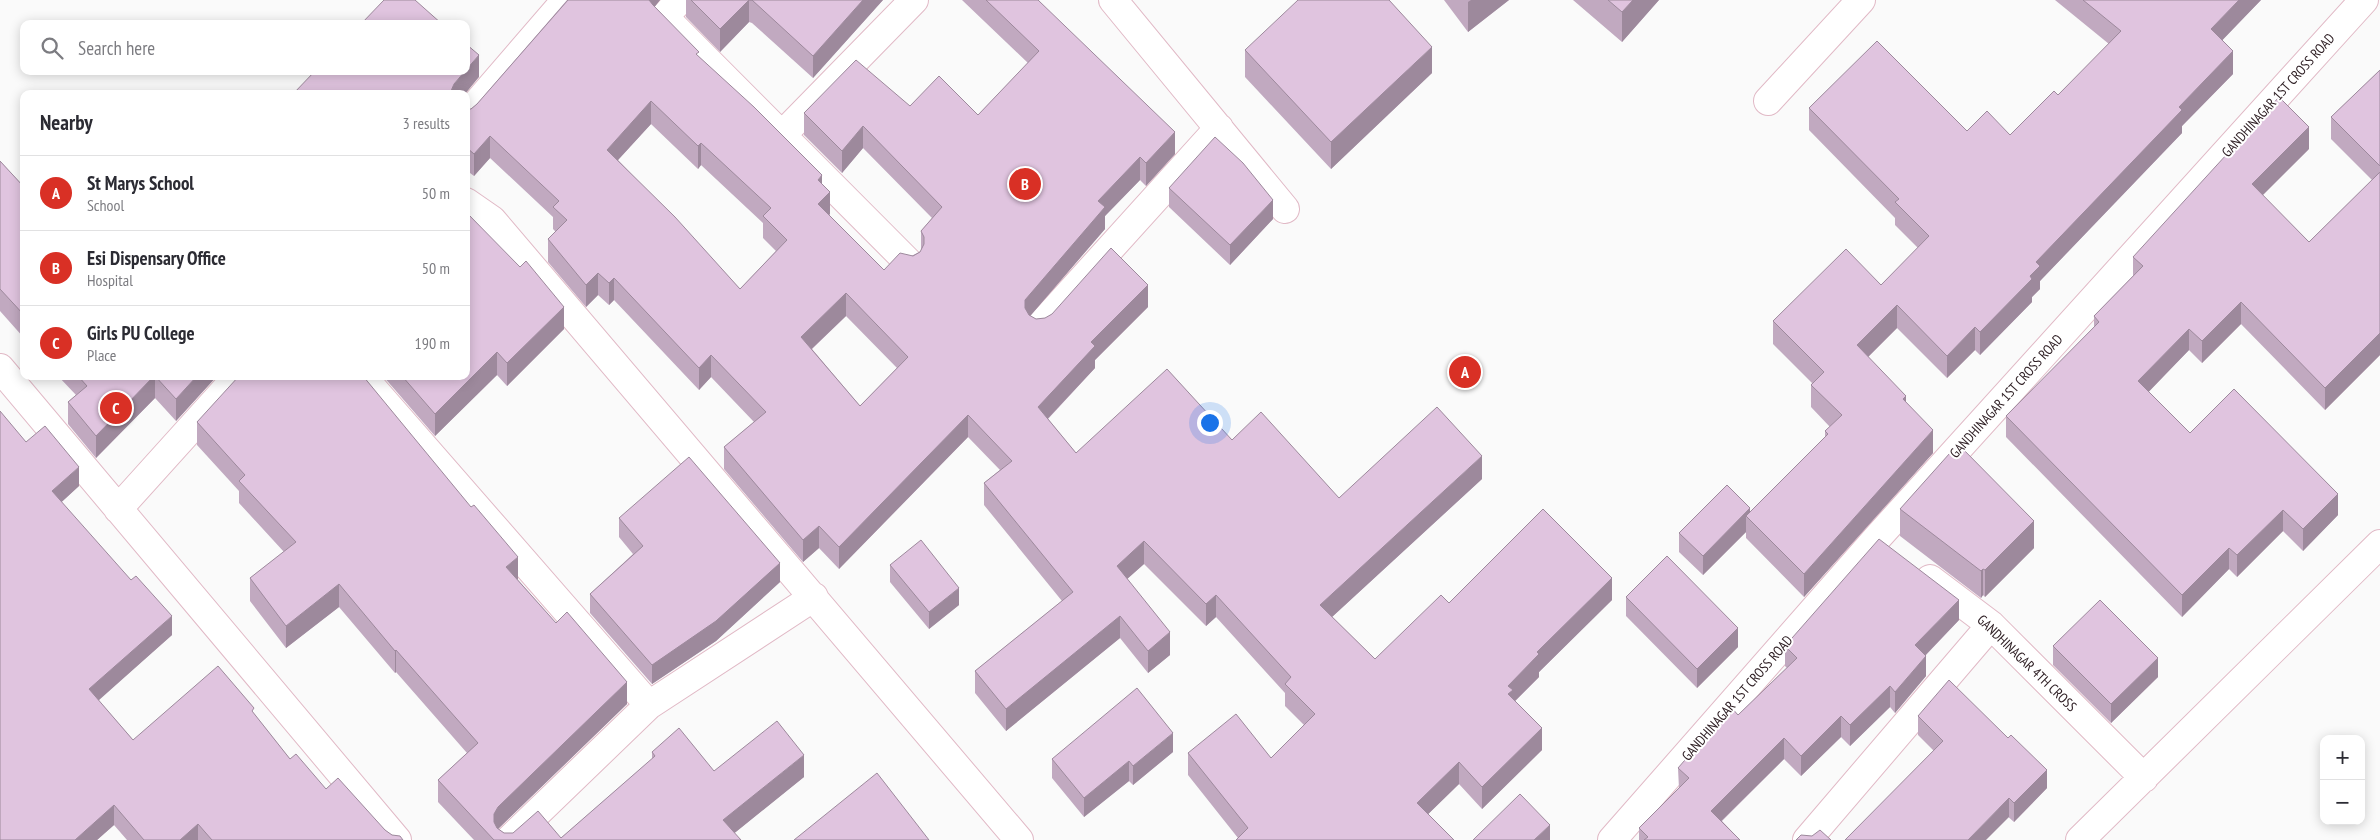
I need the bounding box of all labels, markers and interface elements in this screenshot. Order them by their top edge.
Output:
search box [20,20,470,75]
street label: GANDHINAGAR 1ST CROSS ROAD [2218,29,2338,161]
icon: search [38,34,66,62]
text: Search here [78,36,155,60]
text: Nearby [40,109,93,136]
text: 3 results [403,113,450,133]
pin: B [1009,165,1041,203]
text: St Marys School [87,171,194,195]
text: A [52,183,60,203]
text: 50 m [422,183,450,203]
text: School [87,195,124,215]
text: Esi Dispensary Office [87,246,226,270]
text: B [52,258,60,278]
text: 50 m [422,258,450,278]
text: Hospital [87,270,133,290]
text: Girls PU College [87,321,195,345]
street label: GANDHINAGAR 1ST CROSS ROAD [1946,330,2066,462]
text: C [52,333,60,353]
text: 190 m [415,333,450,353]
text: Place [87,345,116,365]
pin: A [1449,353,1481,391]
pin: C [100,389,132,427]
your location [1197,410,1223,436]
street label: GANDHINAGAR 4TH CROSS [1973,611,2081,715]
street label: GANDHINAGAR 1ST CROSS ROAD [1678,632,1796,764]
map controls [2320,735,2365,825]
button: + [2320,735,2365,780]
button: − [2320,780,2365,825]

